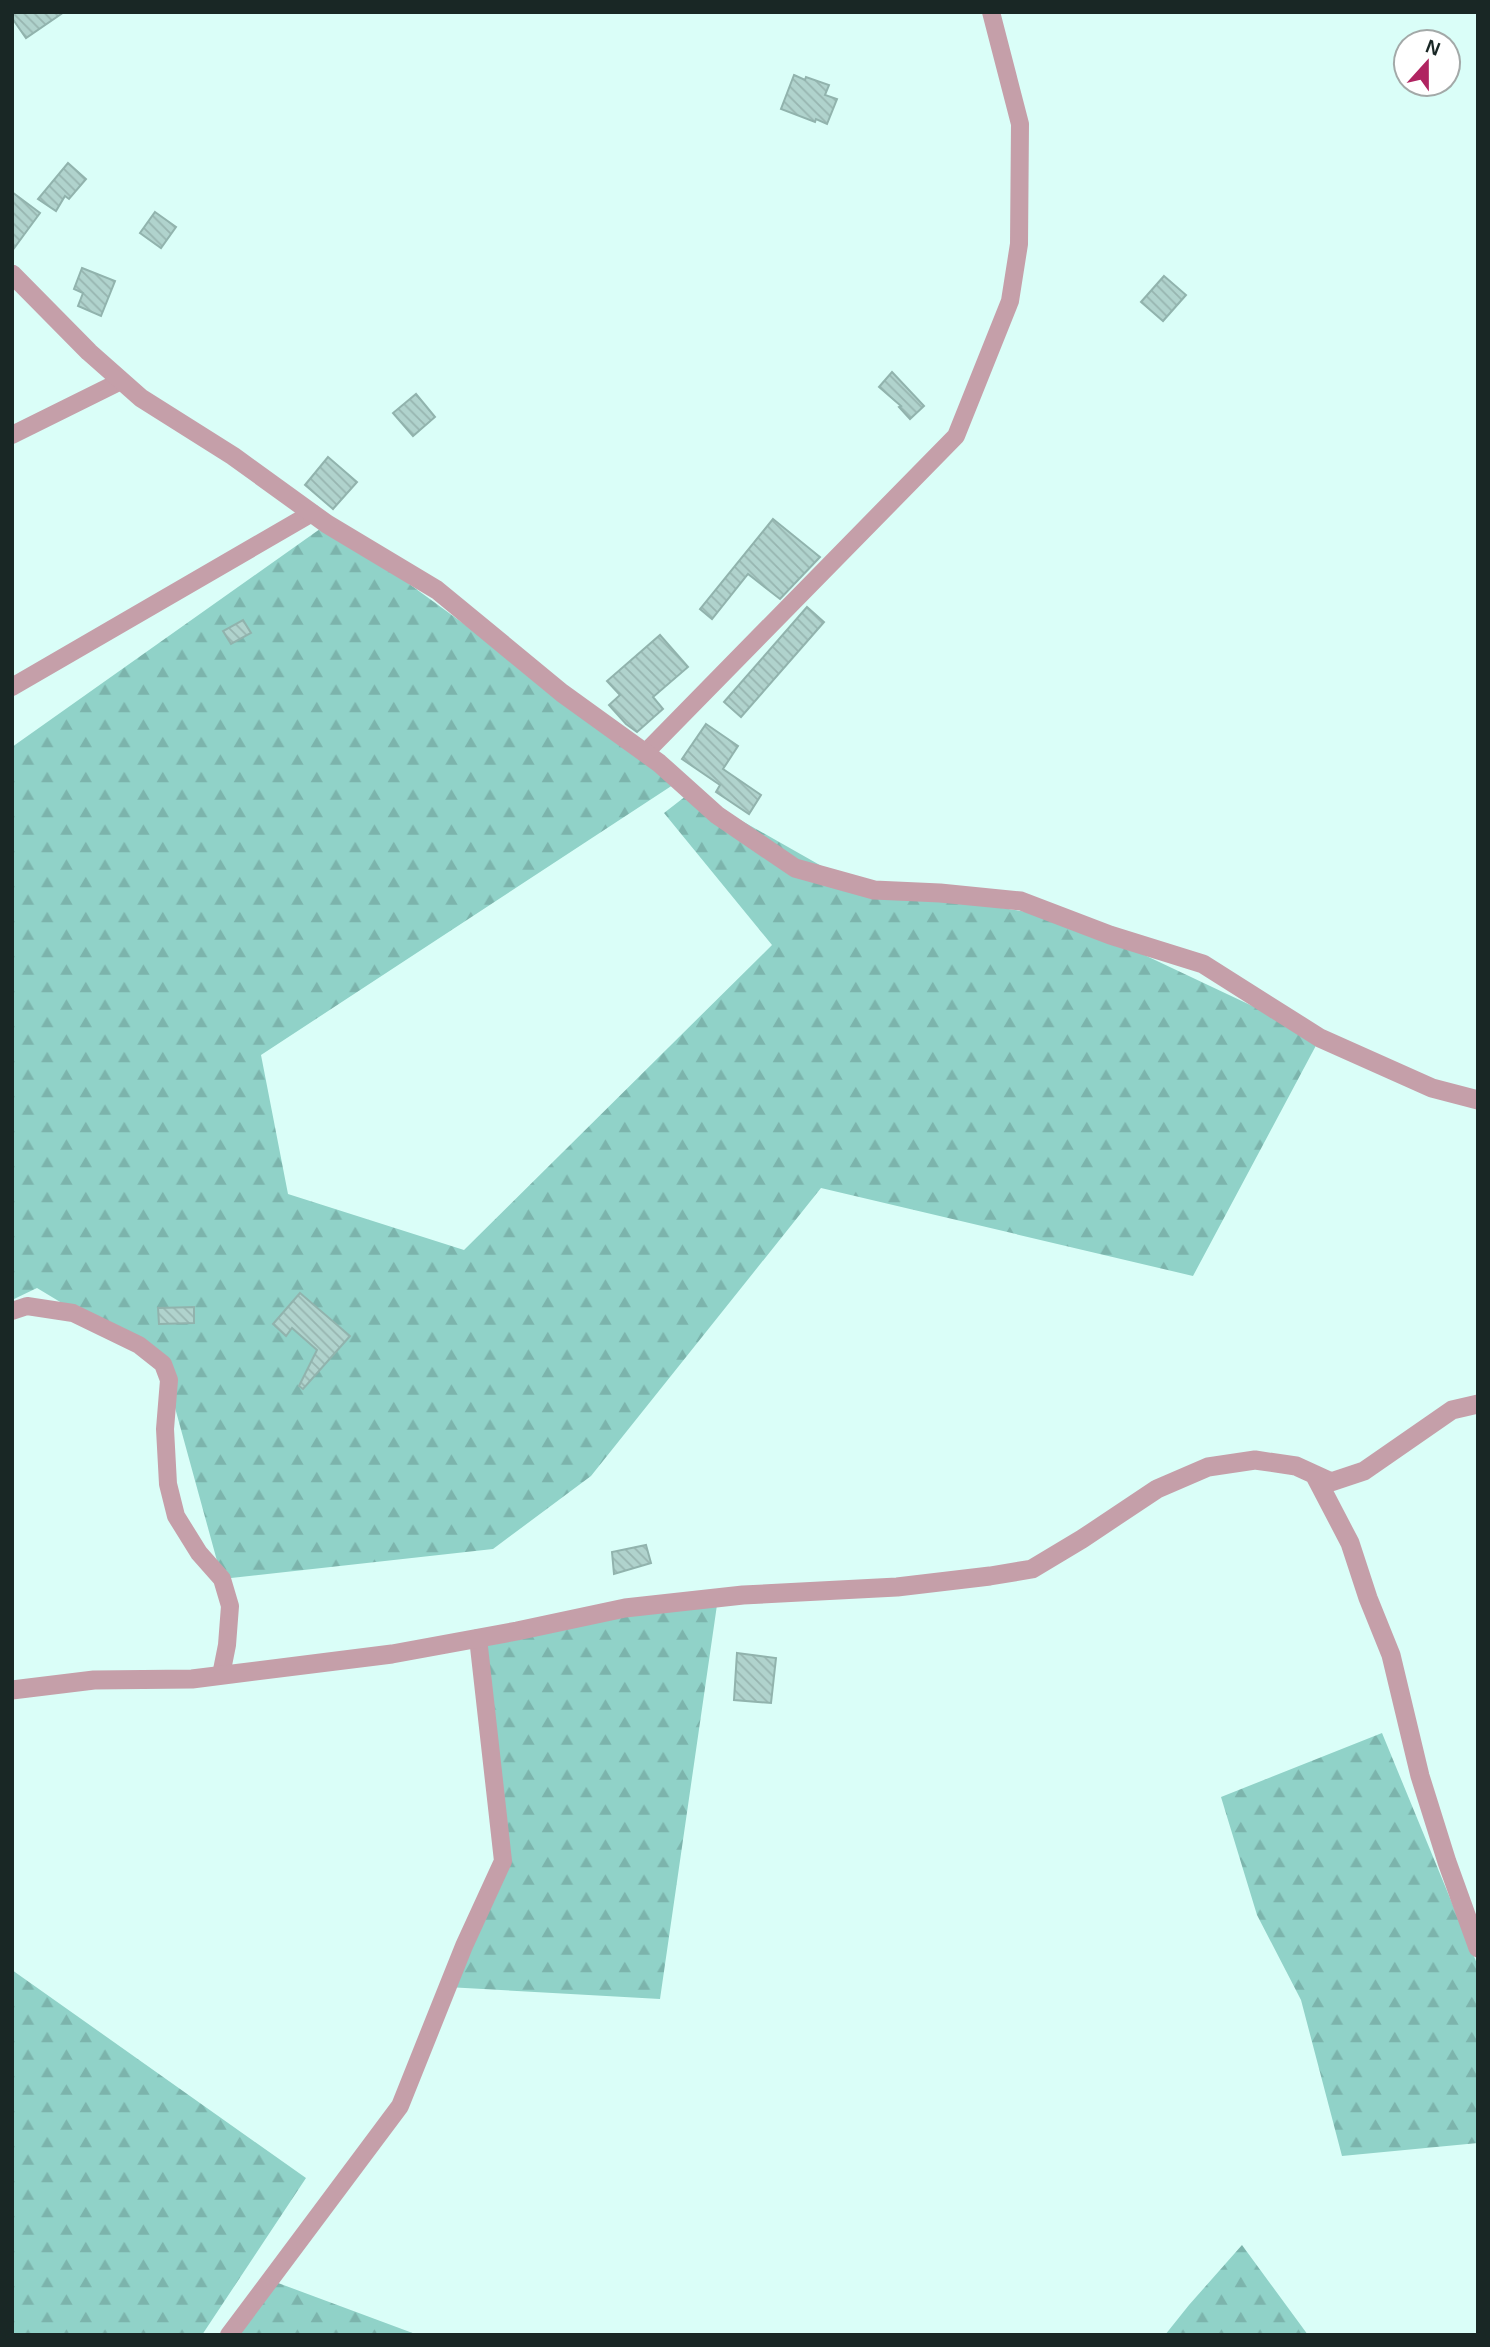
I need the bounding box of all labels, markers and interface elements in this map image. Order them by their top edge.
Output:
north arrow [1392,28,1462,98]
text: N [1423,35,1443,60]

